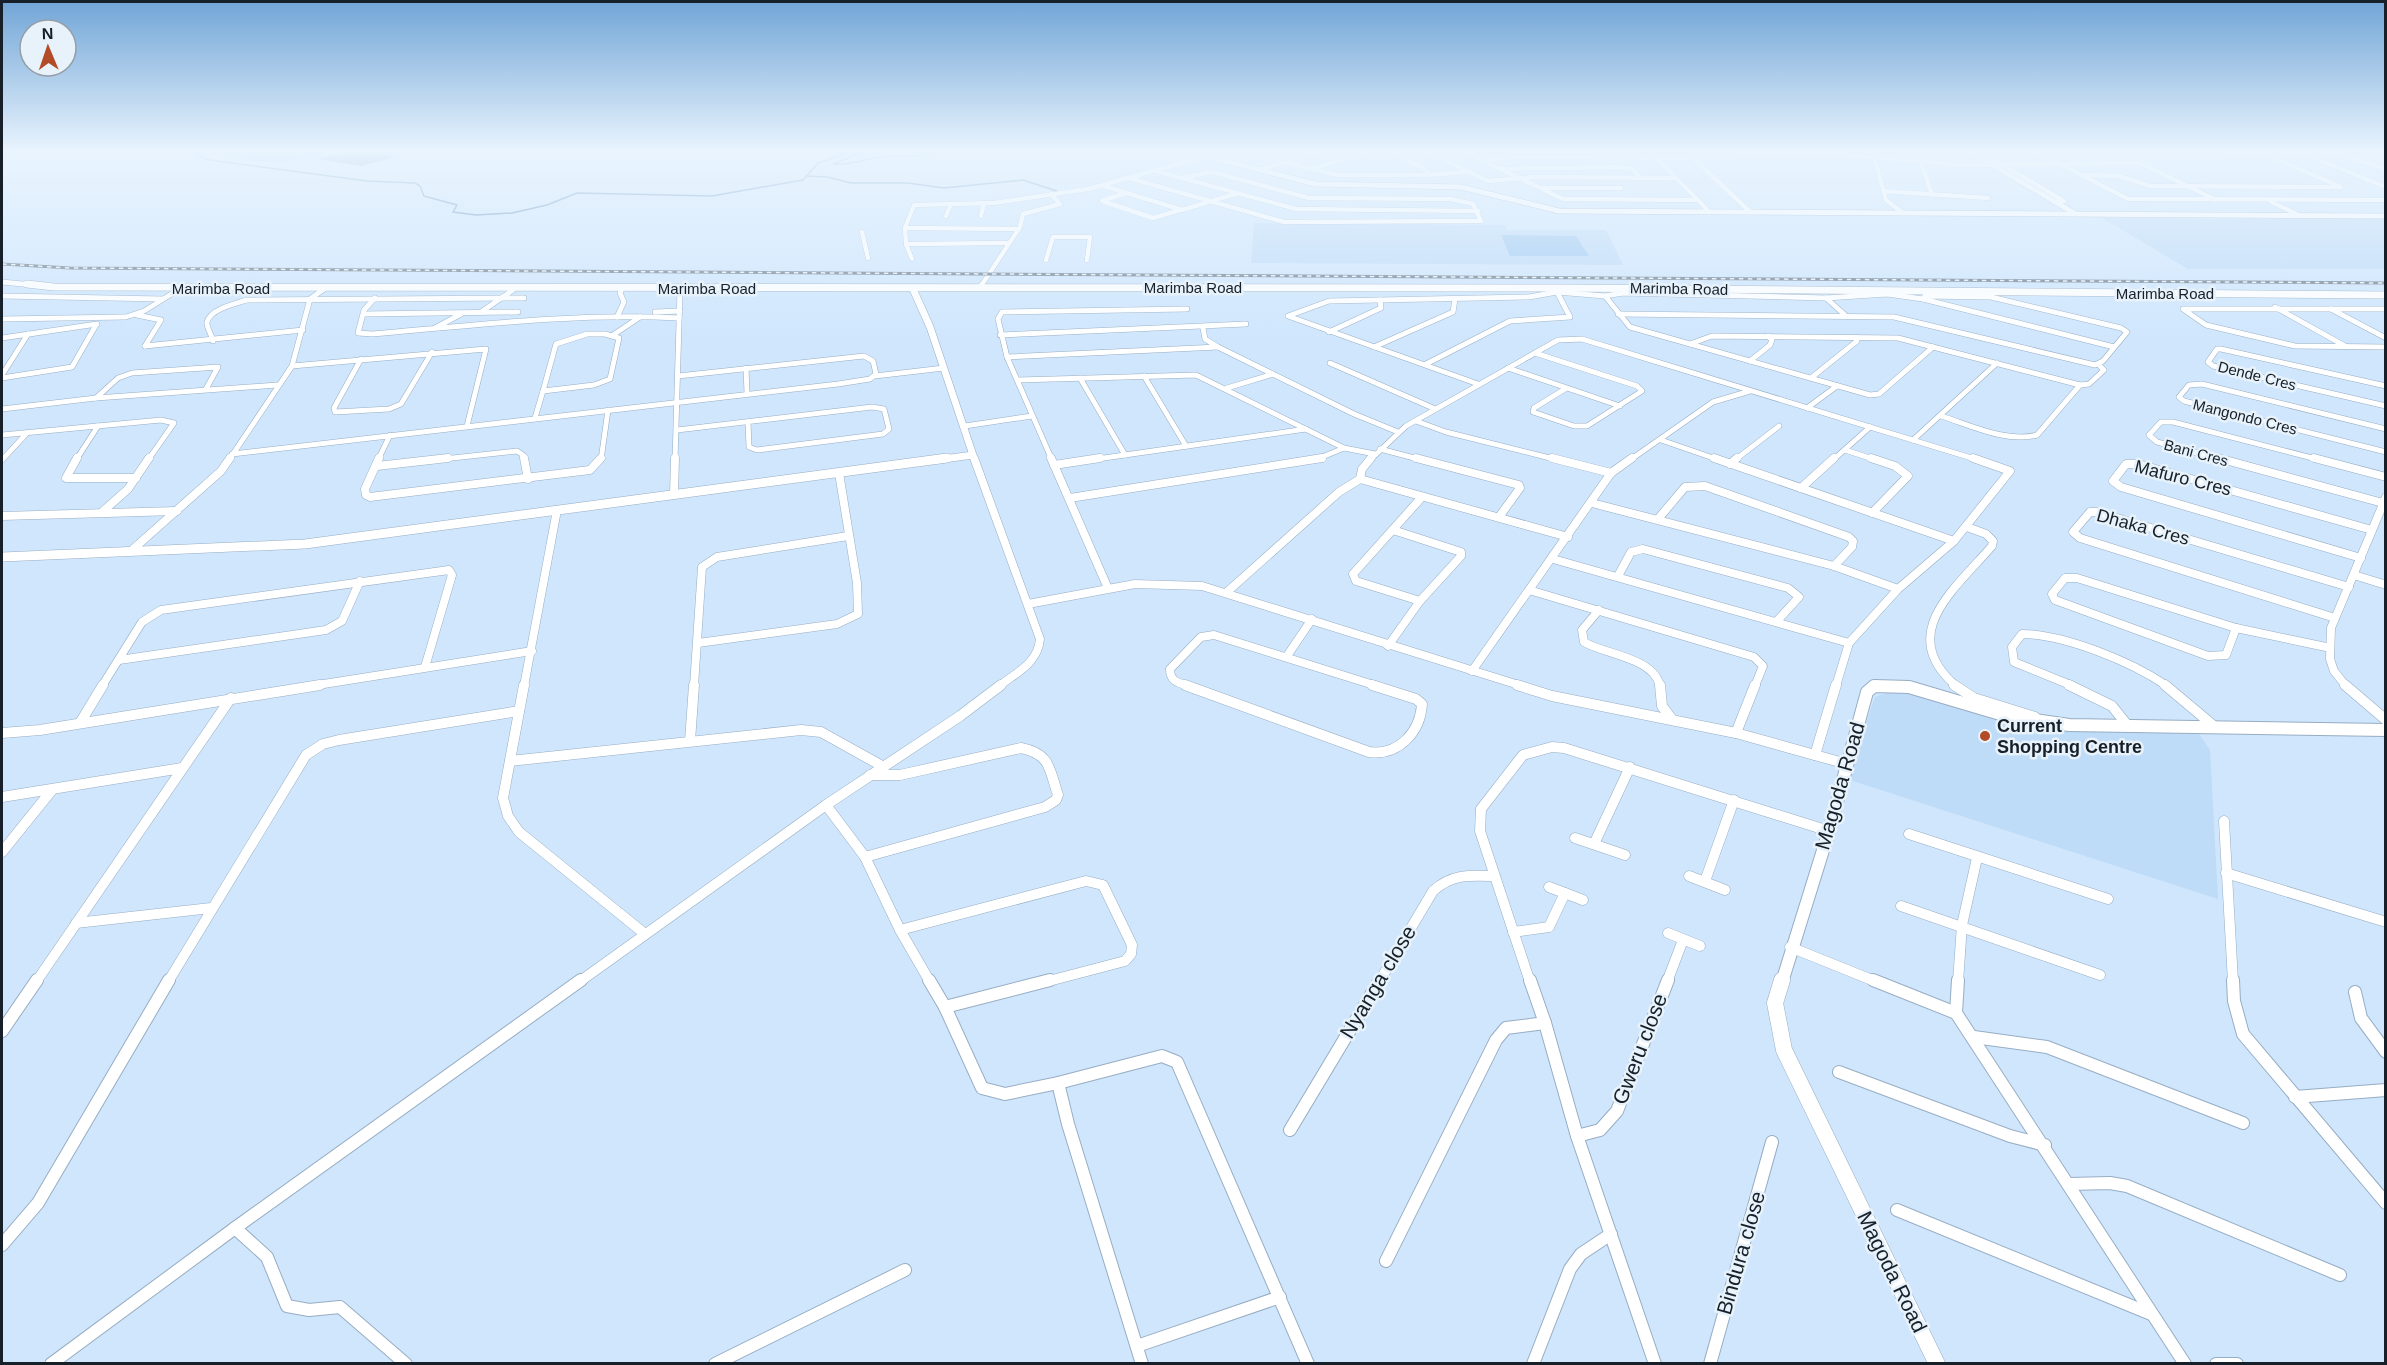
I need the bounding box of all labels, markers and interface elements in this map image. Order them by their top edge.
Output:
north arrow [18,18,78,78]
text: N [41,25,54,42]
street label: Marimba Road [1144,279,1242,296]
street label: Marimba Road [1630,279,1728,298]
street label: Marimba Road [172,280,270,297]
street label: Marimba Road [658,280,756,297]
street label: Marimba Road [2116,285,2214,302]
street label: Dende Cres [2216,358,2298,393]
street label: Mangondo Cres [2191,395,2299,438]
street label: Bani Cres [2162,436,2230,469]
street label: Mafuro Cres [2133,456,2233,500]
street label: Dhaka Cres [2095,505,2191,549]
place label: Current Shopping Centre [1997,716,2142,757]
street label: Magoda Road [1810,719,1869,852]
marker: Current Shopping Centre [1978,729,1992,743]
street label: Nyanga close [1335,921,1420,1042]
street label: Gweru close [1608,990,1671,1107]
street label: Bindura close [1712,1189,1769,1317]
street label: Magoda Road [1853,1207,1932,1336]

